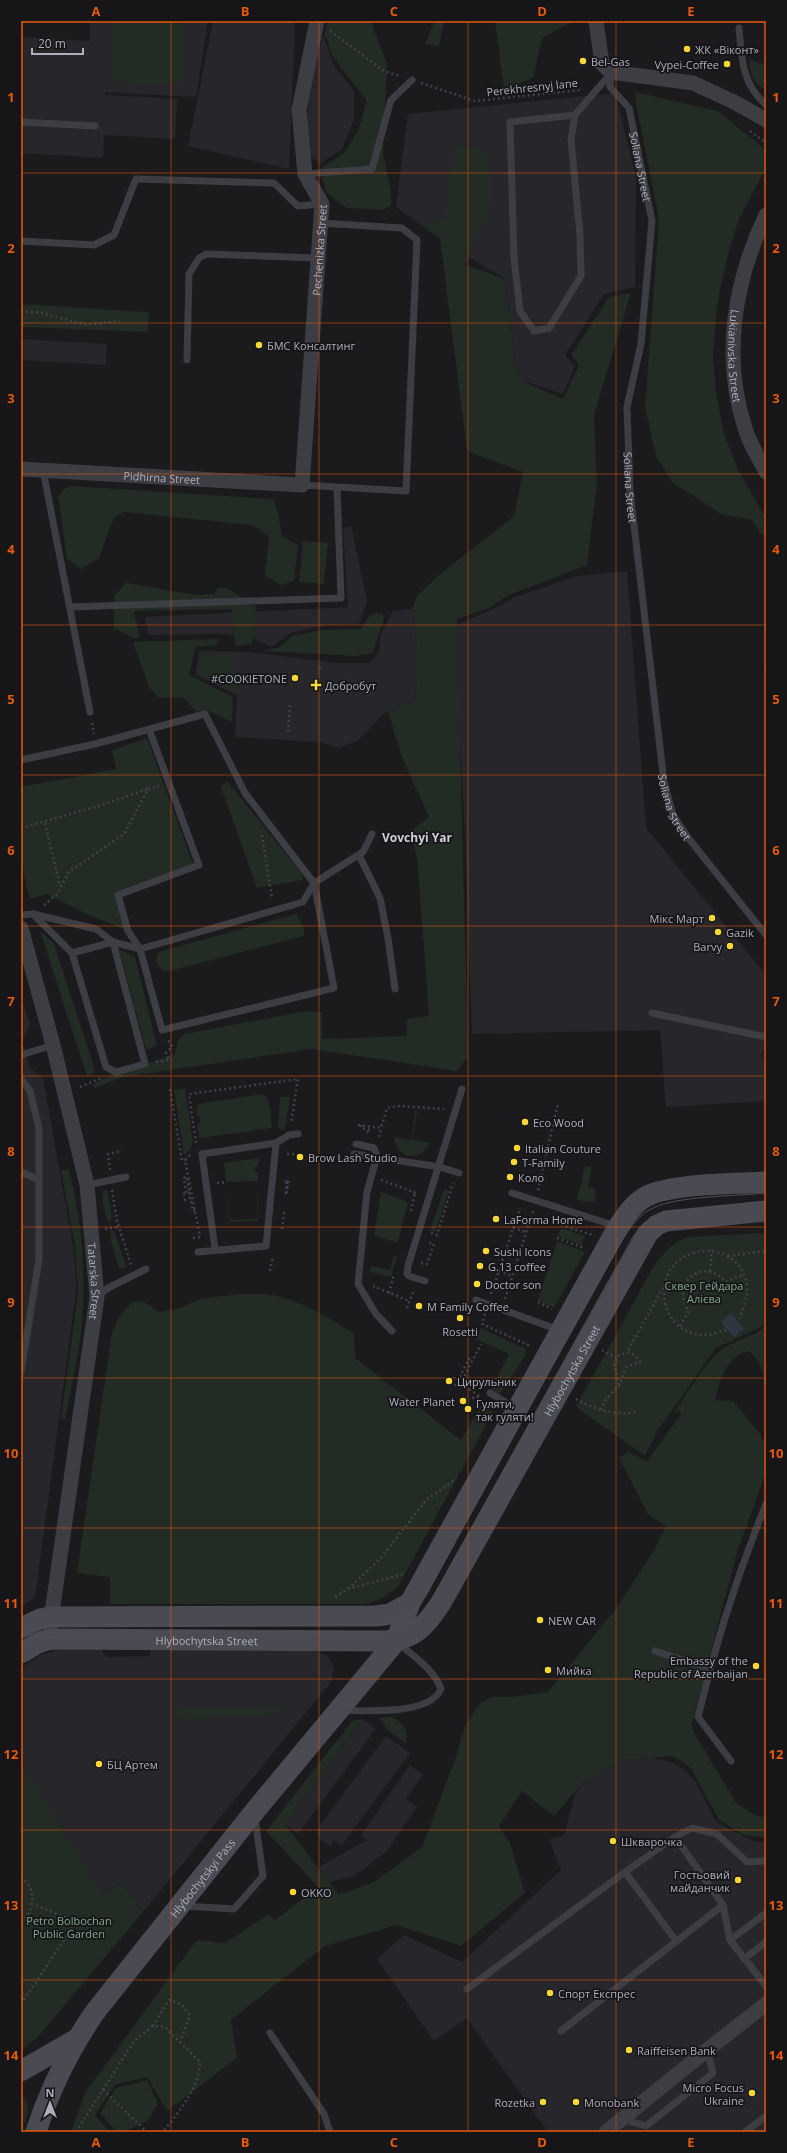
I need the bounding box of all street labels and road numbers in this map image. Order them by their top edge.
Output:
street label: Perekhresnyj lane [486,75,578,99]
street label: Soliana Street [626,130,655,203]
street label: Pechenizka Street [308,204,329,296]
street label: Lukianivska Street [726,309,746,404]
street label: Soliana Street [621,452,641,523]
street label: Pidhirna Street [123,467,201,487]
street label: Soliana Street [656,773,695,843]
street label: Tatarska Street [85,1242,105,1321]
street label: Hlybochytska Street [540,1322,603,1419]
street label: Hlybochytska Street [156,1632,258,1648]
street label: Hlybochytskyi Pass [166,1835,238,1920]

